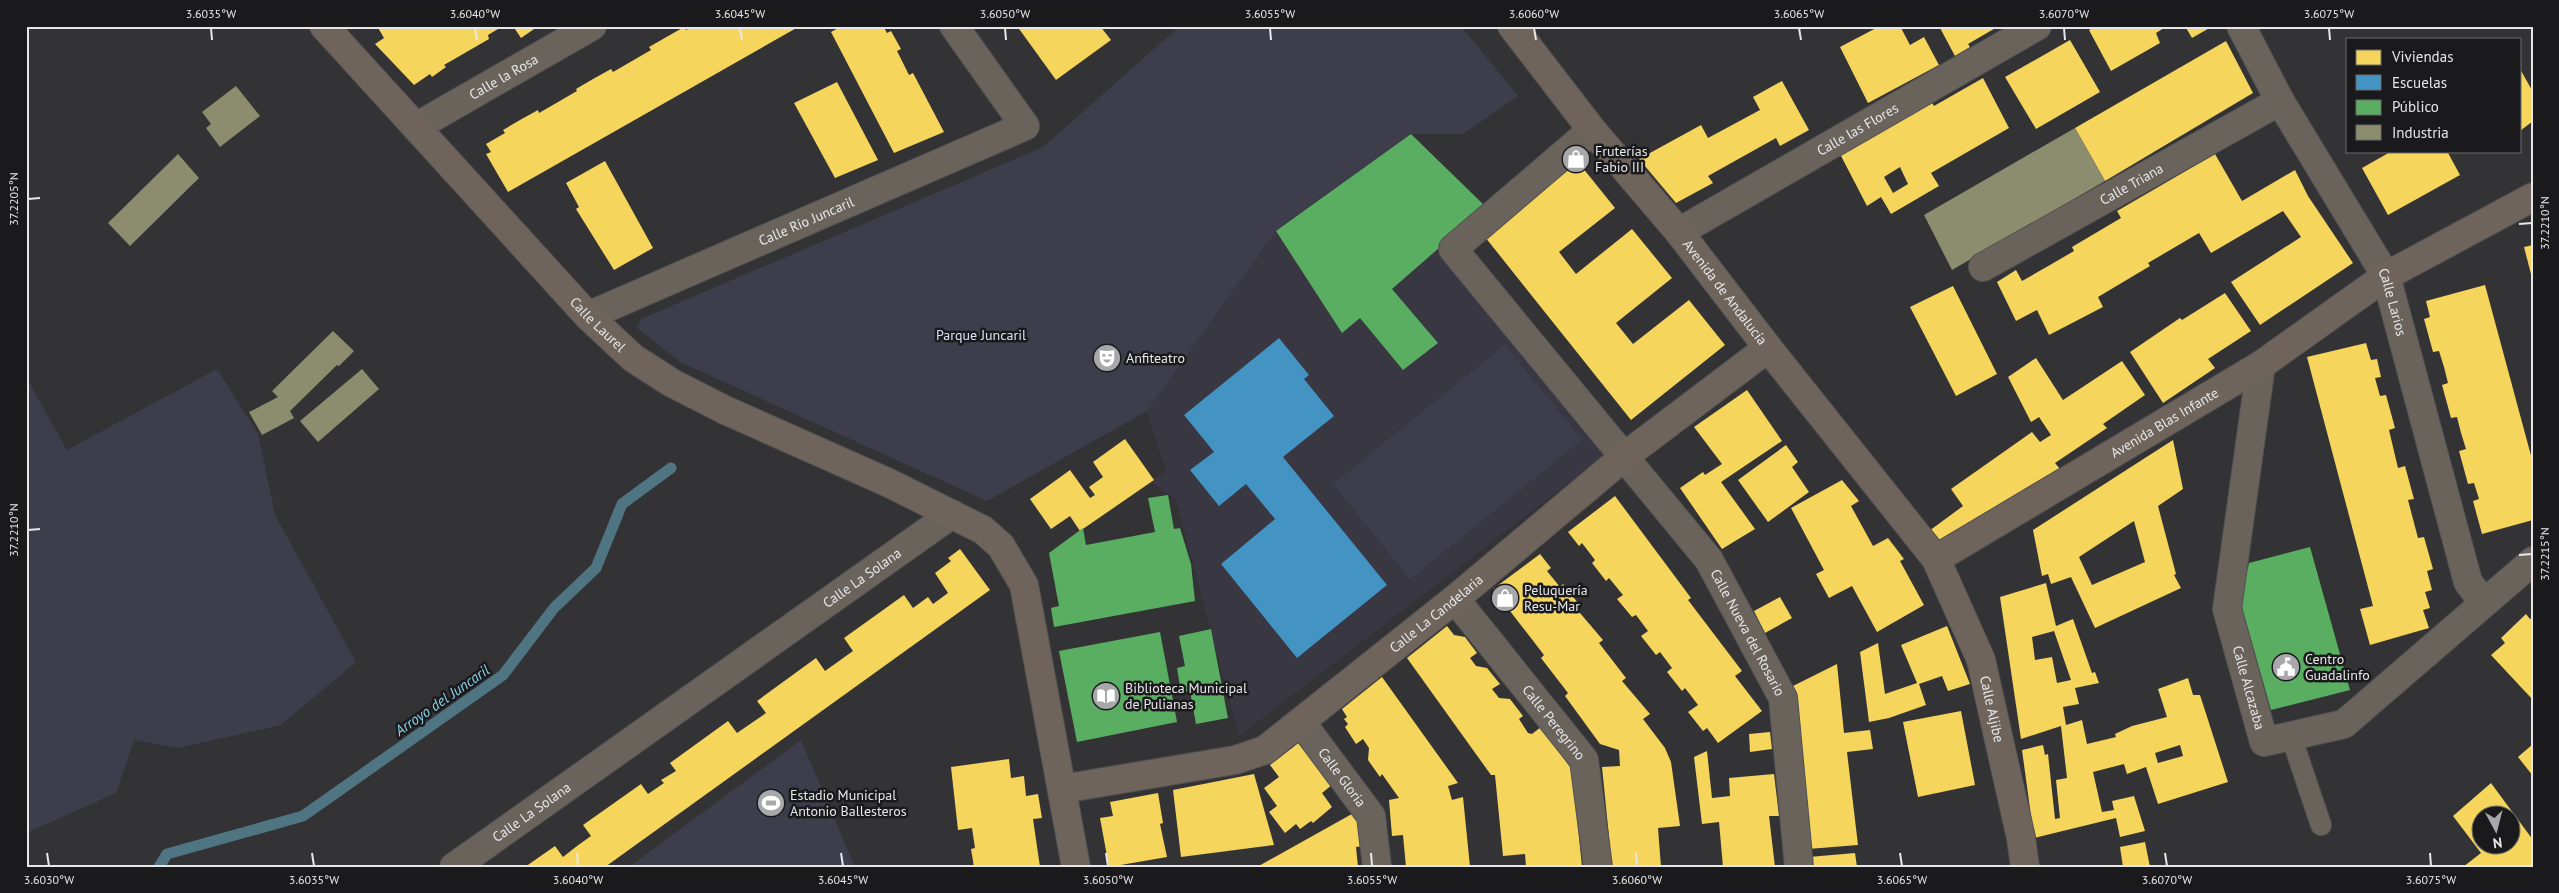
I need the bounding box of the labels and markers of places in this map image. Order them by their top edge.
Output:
place label: Fruterías Fabio III [1595,142,1648,176]
shop icon: Fruterías Fabio III [1561,144,1591,174]
theatre icon: Anfiteatro [1092,343,1122,373]
place label: Anfiteatro [1126,349,1185,367]
place label: Peluquería Resu-Mar [1524,581,1588,615]
shop icon: Peluquería Resu-Mar [1490,583,1520,613]
place label: Centro Guadalinfo [2305,650,2370,684]
public building icon: Centro Guadalinfo [2271,652,2301,682]
place label: Biblioteca Municipal de Pulianas [1125,679,1247,713]
library icon: Biblioteca Municipal de Pulianas [1091,681,1121,711]
place label: Estadio Municipal Antonio Ballesteros [790,786,907,820]
sports icon: Estadio Municipal Antonio Ballesteros [756,788,786,818]

